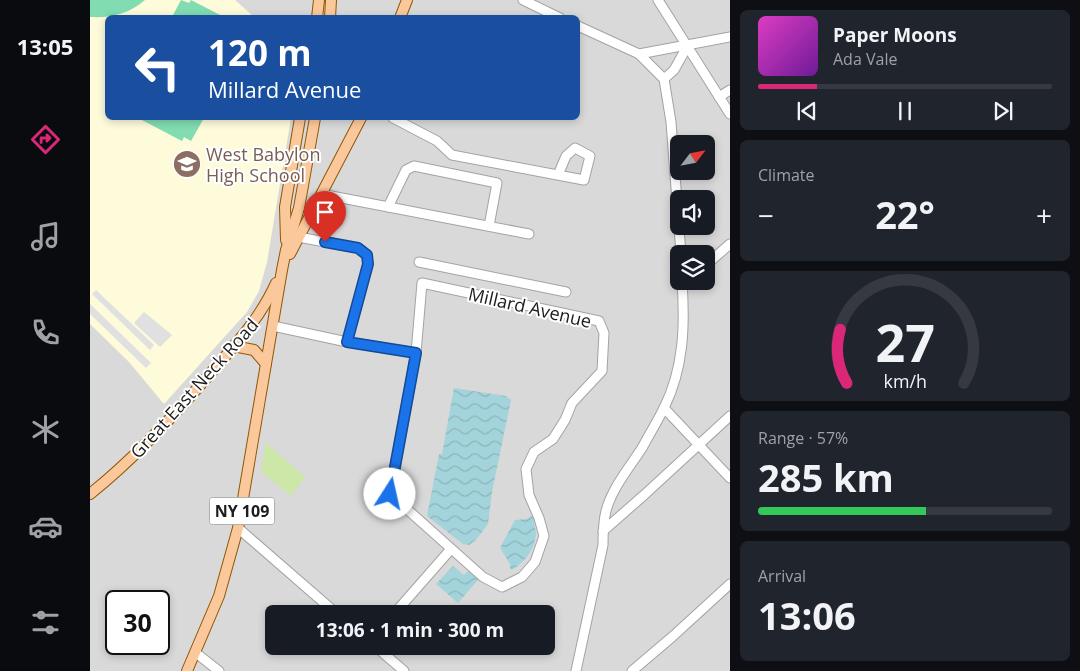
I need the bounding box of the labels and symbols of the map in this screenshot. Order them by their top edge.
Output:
north arrow [670,135,715,180]
place label: West Babylon High School [206,142,320,187]
school or university icon: West Babylon High School [172,149,202,179]
pin [304,191,346,242]
street label: Millard Avenue [466,281,594,333]
street label: Great East Neck Road [125,313,263,463]
position arrow [363,467,415,519]
road number: NY 109 [210,498,274,524]
speed limit sign: 30 [105,590,170,655]

